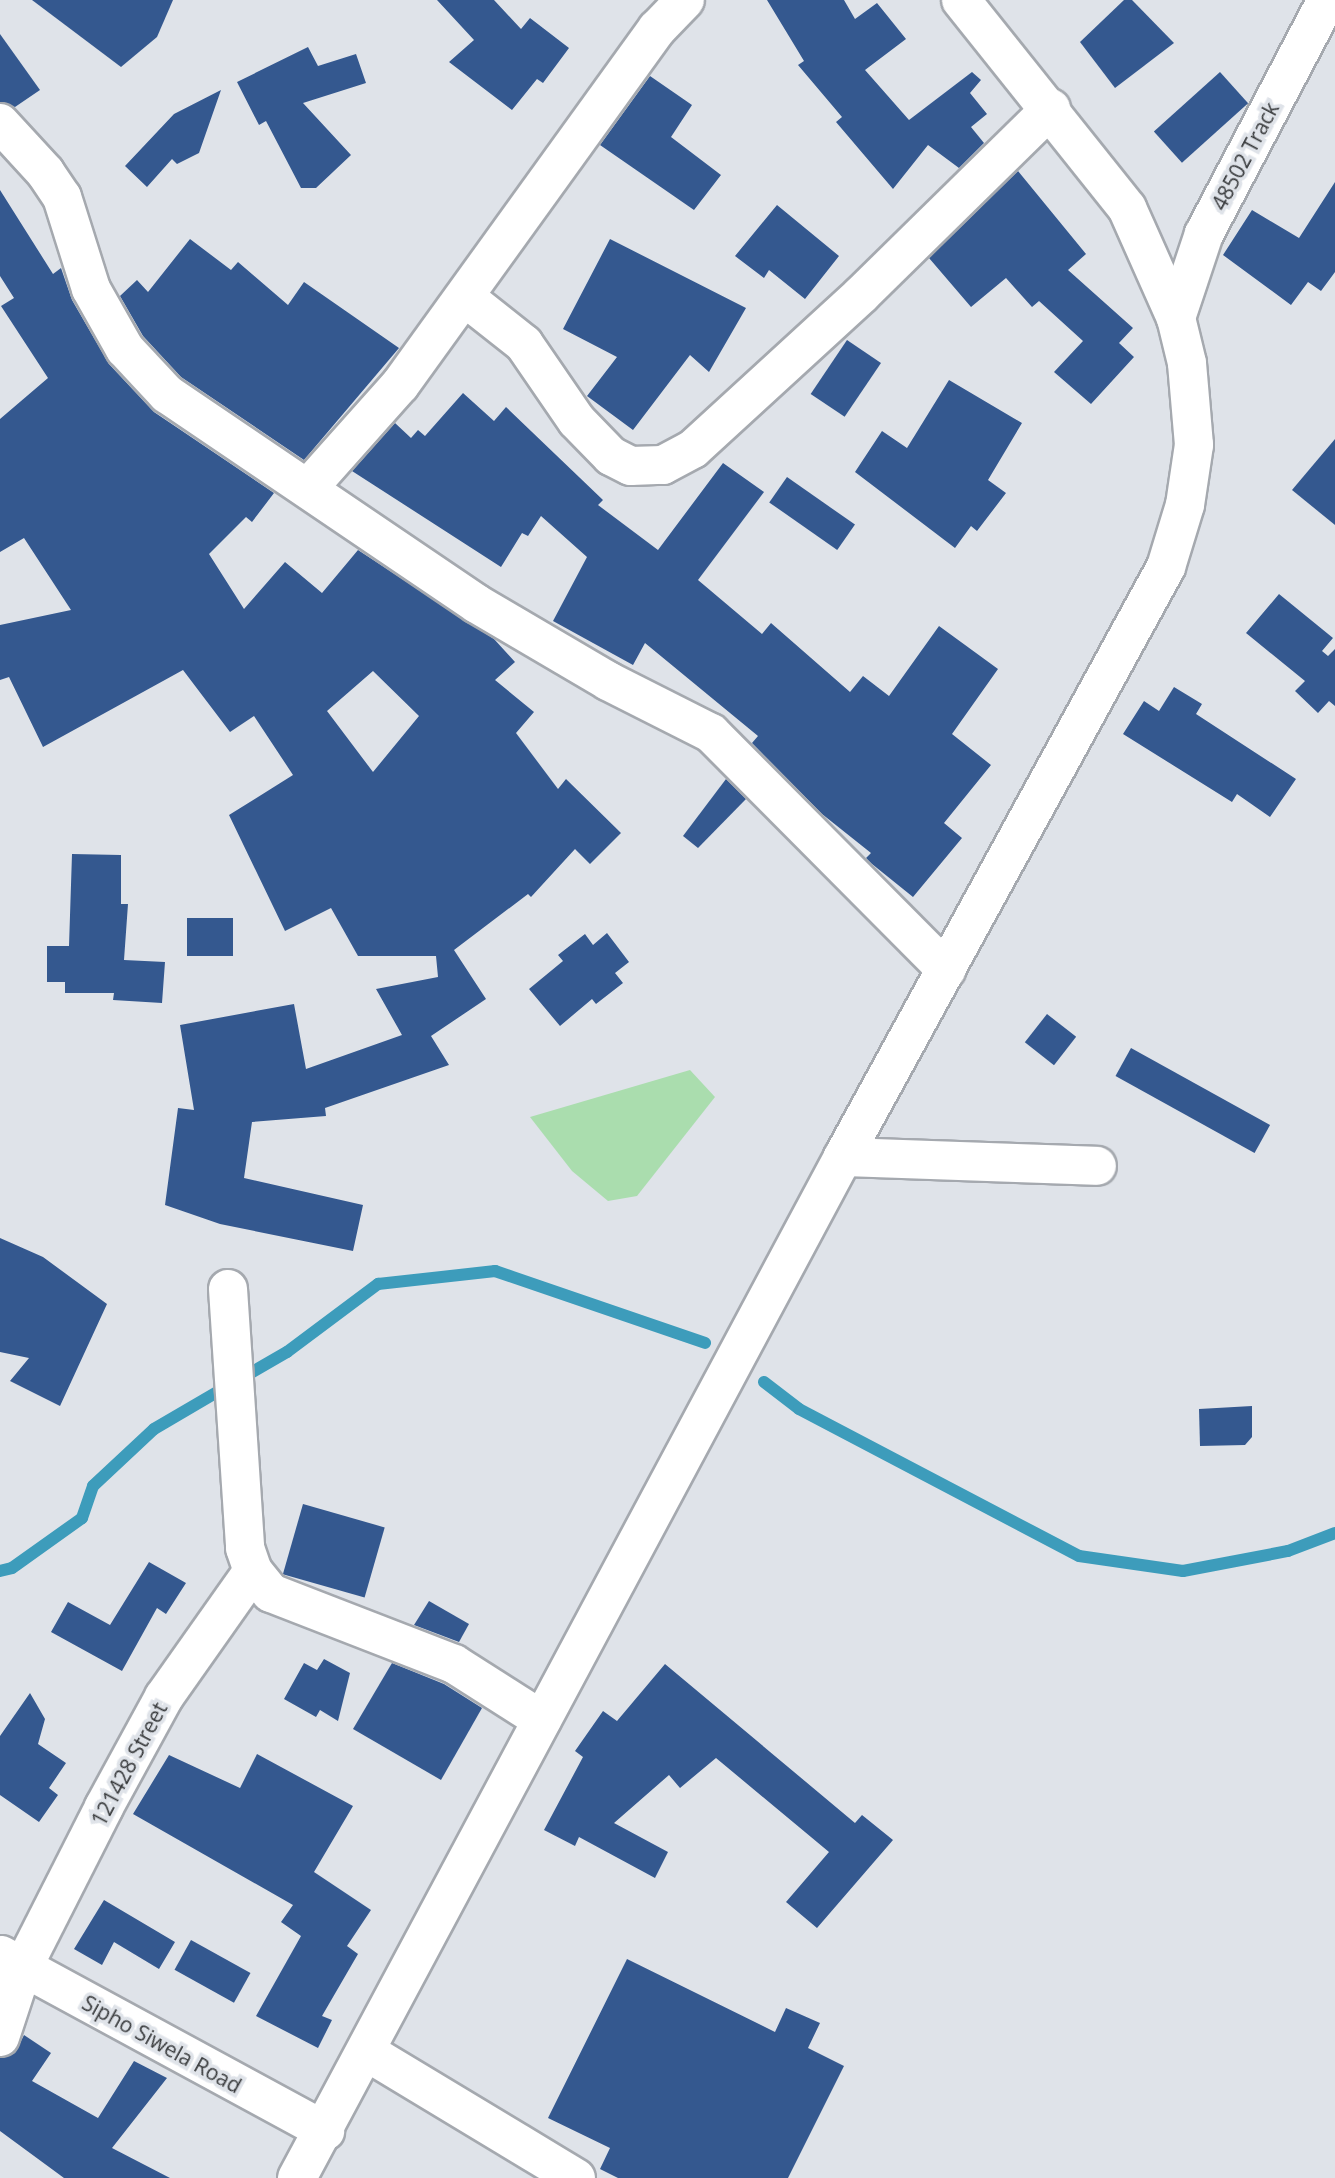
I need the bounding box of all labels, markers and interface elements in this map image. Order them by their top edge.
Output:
street label: 48502 Track [1206,98,1284,214]
street label: 121428 Street [86,1698,172,1830]
street label: Sipho Siwela Road [78,1990,246,2098]

